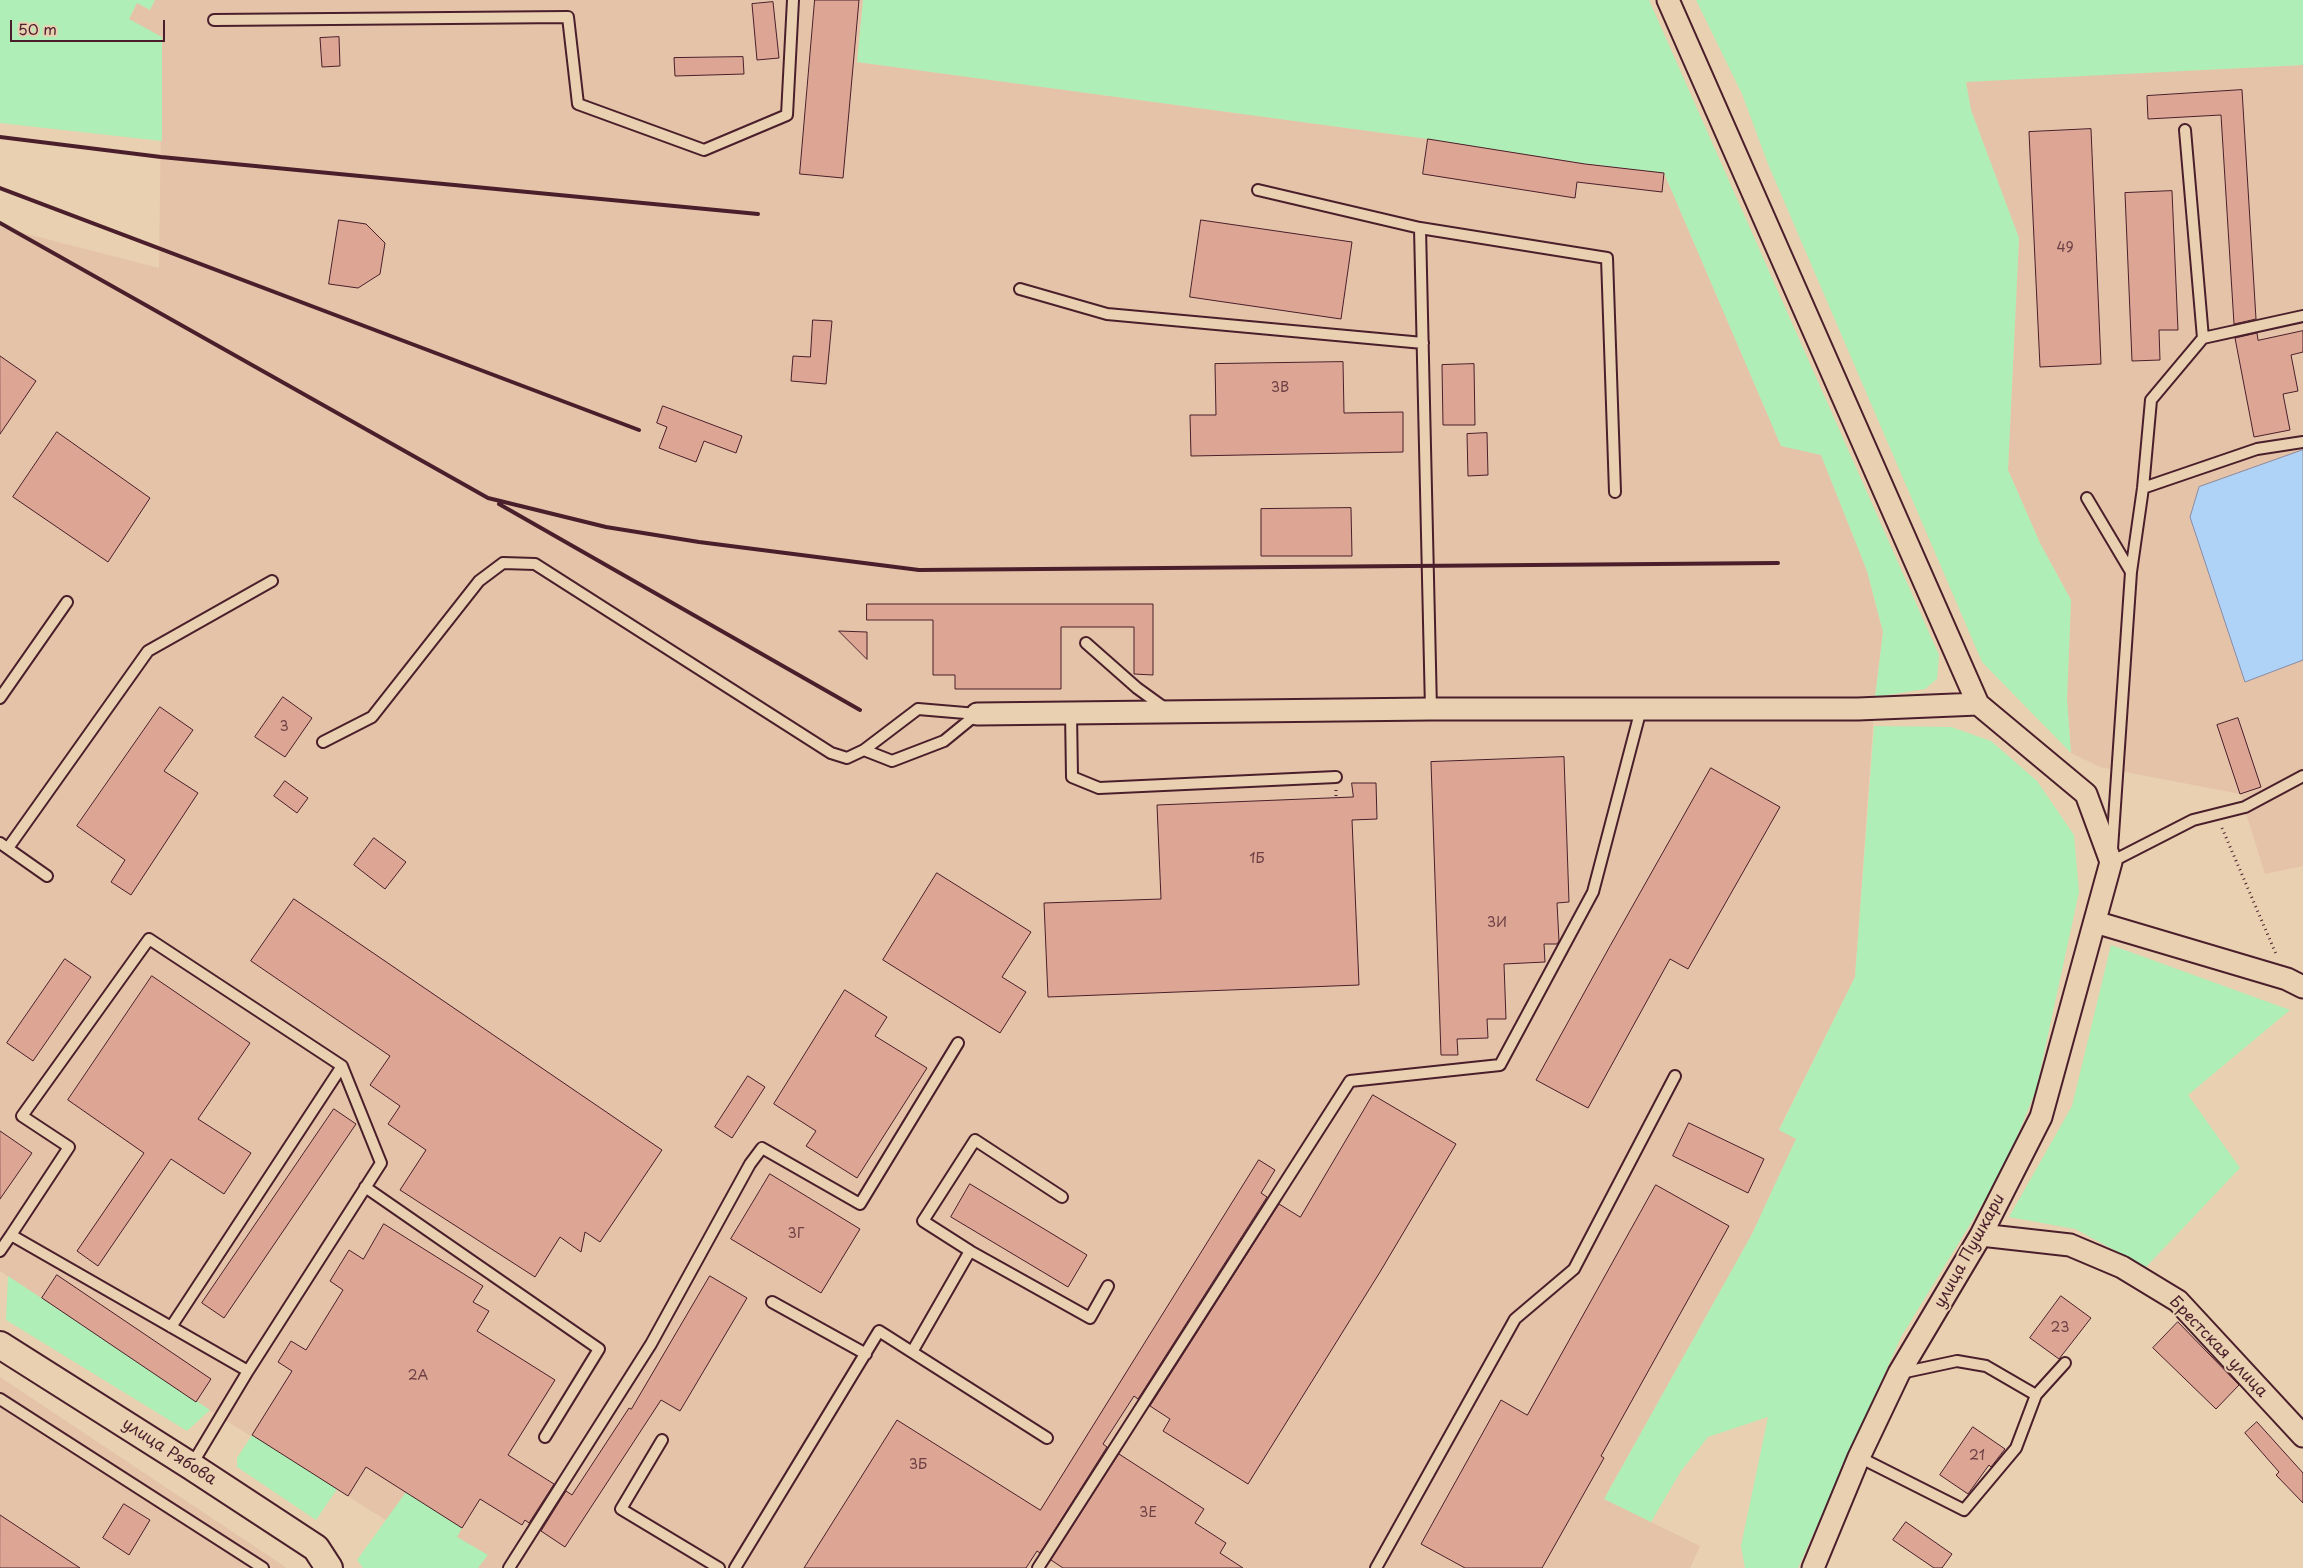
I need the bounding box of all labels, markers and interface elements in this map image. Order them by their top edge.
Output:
scale bar [12,10,168,42]
text: 50 m [18,17,57,40]
house number: 49 [2056,240,2074,256]
house number: 3В [1271,380,1289,396]
house number: 3 [279,719,289,735]
house number: 1Б [1249,851,1265,867]
house number: 3И [1487,915,1507,931]
street label: улица Пушкари [1931,1190,2009,1312]
house number: 3Г [788,1226,804,1242]
street label: Брестская улица [2165,1293,2271,1401]
house number: 23 [2051,1320,2069,1336]
house number: 2А [408,1368,428,1384]
street label: улица Рябова [118,1414,220,1490]
house number: 21 [1969,1448,1985,1464]
house number: 3Б [909,1457,927,1473]
house number: 3Е [1139,1505,1157,1521]

